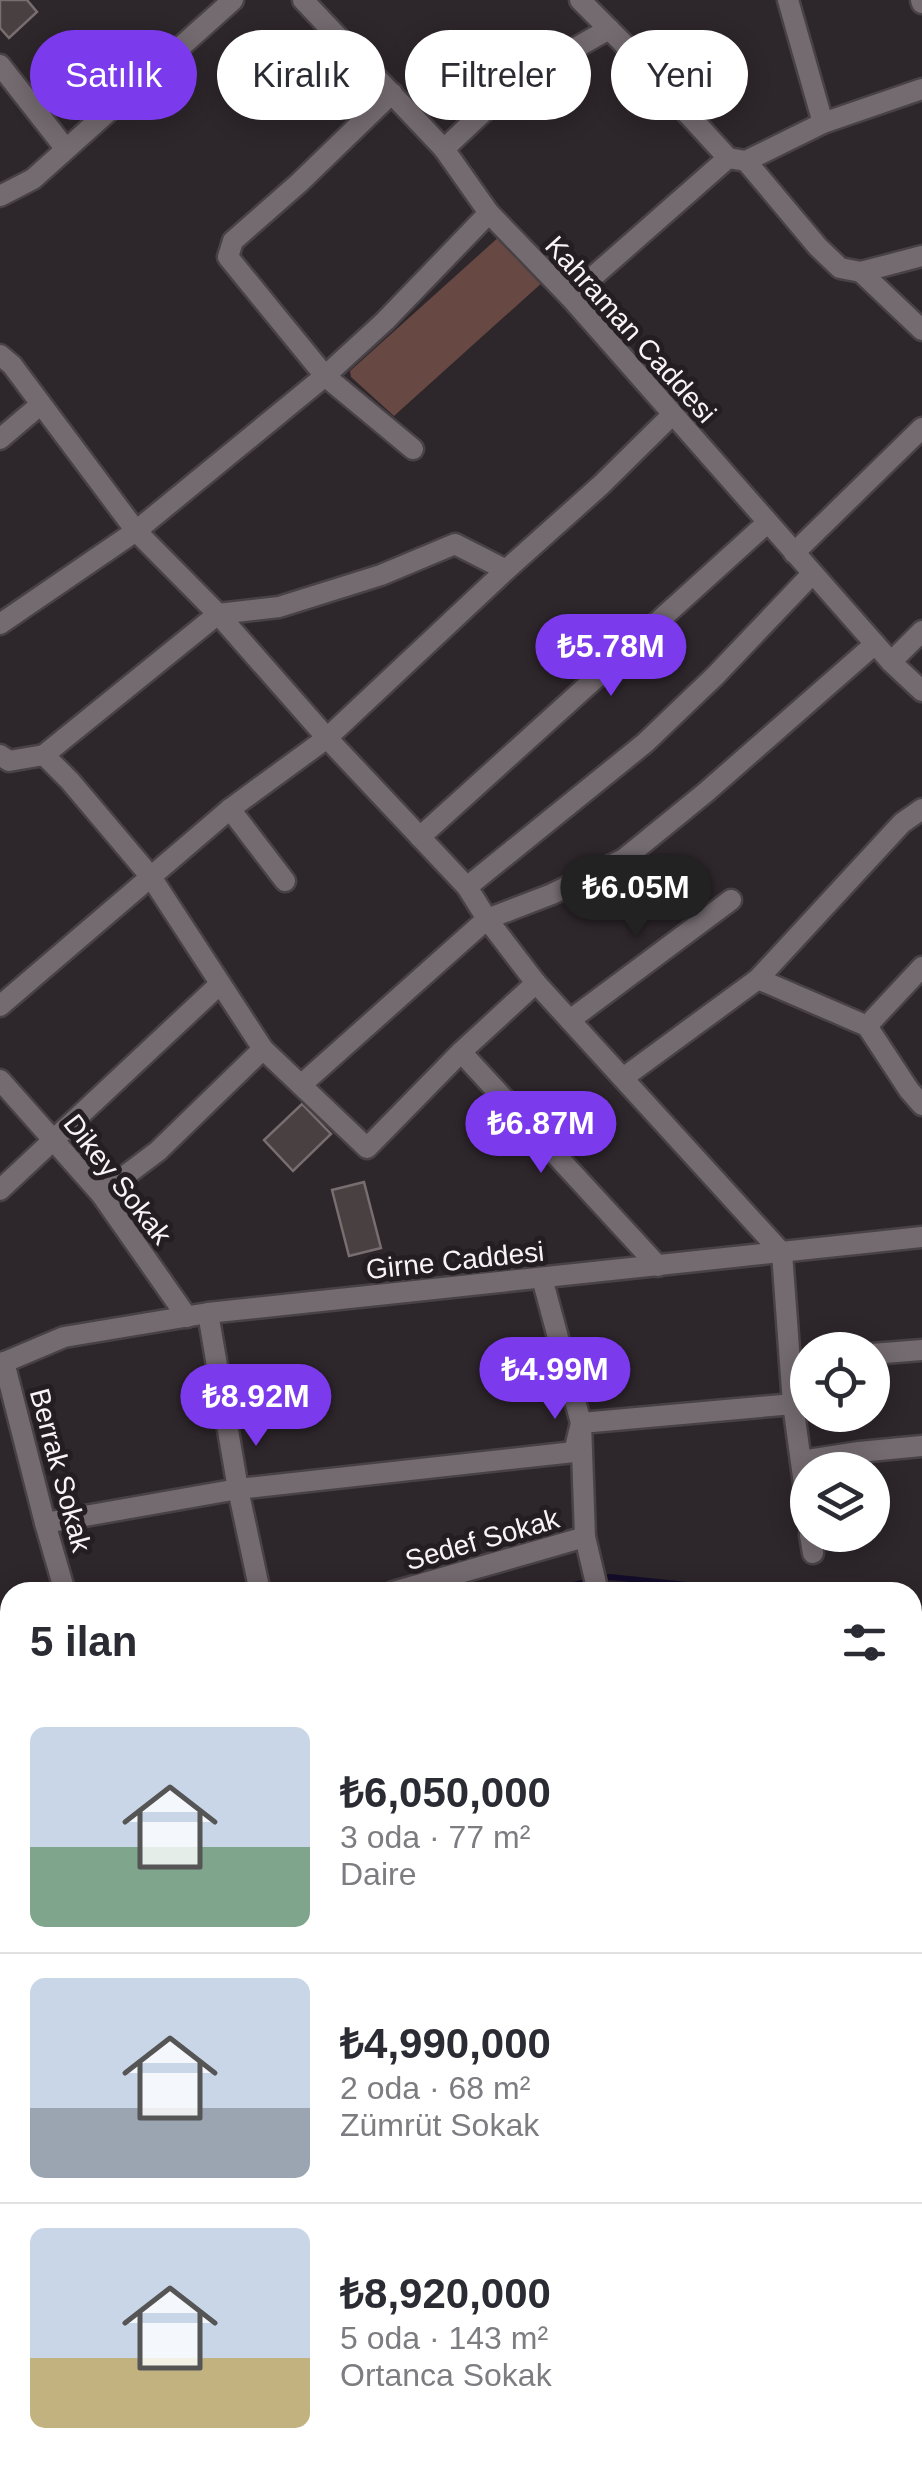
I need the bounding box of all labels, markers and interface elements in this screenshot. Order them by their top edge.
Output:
chip: Satılık [30,30,197,120]
chip: Kiralık [217,30,385,120]
chip: Filtreler [405,30,591,120]
chip: Yeni [611,30,748,120]
street label: Kahraman Caddesi [539,230,722,429]
pin: ₺5.78M [530,614,692,699]
text: ₺5.78M [557,628,665,664]
pin: ₺6.05M [555,855,717,940]
text: ₺6.05M [582,869,690,905]
pin: ₺6.87M [460,1091,622,1176]
text: ₺6.87M [487,1105,595,1141]
street label: Dikey Sokak [57,1108,178,1251]
street label: Girne Caddesi [364,1236,546,1285]
map controls [790,1332,890,1552]
button: locate [790,1332,890,1432]
pin: ₺4.99M [474,1337,636,1422]
text: ₺4.99M [501,1351,609,1387]
pin: ₺8.92M [175,1364,337,1449]
text: ₺8.92M [202,1378,310,1414]
street label: Berrak Sokak [24,1385,97,1556]
button: layers [790,1452,890,1552]
street label: Sedef Sokak [402,1502,564,1576]
icon: filters [837,1615,892,1670]
text: 5 ilan [30,1618,137,1665]
icon: home [110,1767,230,1887]
text: ₺6,050,000 [340,1769,551,1816]
text: 3 oda · 77 m² [340,1819,530,1855]
text: Daire [340,1856,416,1892]
icon: home [110,2018,230,2138]
text: ₺4,990,000 [340,2020,551,2067]
text: 2 oda · 68 m² [340,2070,530,2106]
text: Zümrüt Sokak [340,2107,539,2143]
icon: home [110,2268,230,2388]
text: ₺8,920,000 [340,2270,551,2317]
text: 5 oda · 143 m² [340,2320,548,2356]
text: Ortanca Sokak [340,2357,552,2393]

